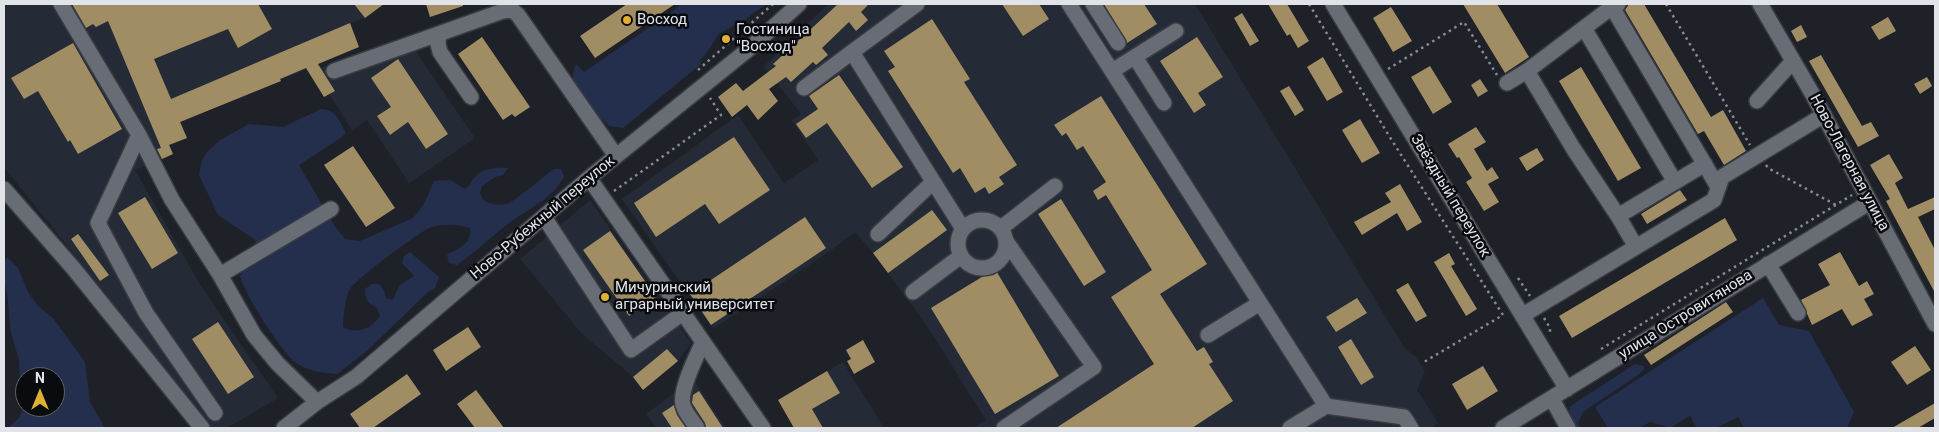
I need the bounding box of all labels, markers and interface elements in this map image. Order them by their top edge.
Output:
place label: Восход [637,11,687,29]
marker: Восход [621,14,633,26]
place label: Гостиница "Восход" [736,21,810,56]
marker: Гостиница "Восход" [720,33,732,45]
street label: Ново-Лагерная улица [1805,92,1893,234]
street label: Звёздный переулок [1406,131,1494,261]
street label: Ново-Рубежный переулок [467,152,619,284]
street label: улица Островитянова [1616,267,1756,363]
place label: Мичуринский аграрный университет [615,279,775,314]
marker: Мичуринский аграрный университет [599,291,611,303]
north arrow [15,367,65,417]
text: N [35,370,45,386]

